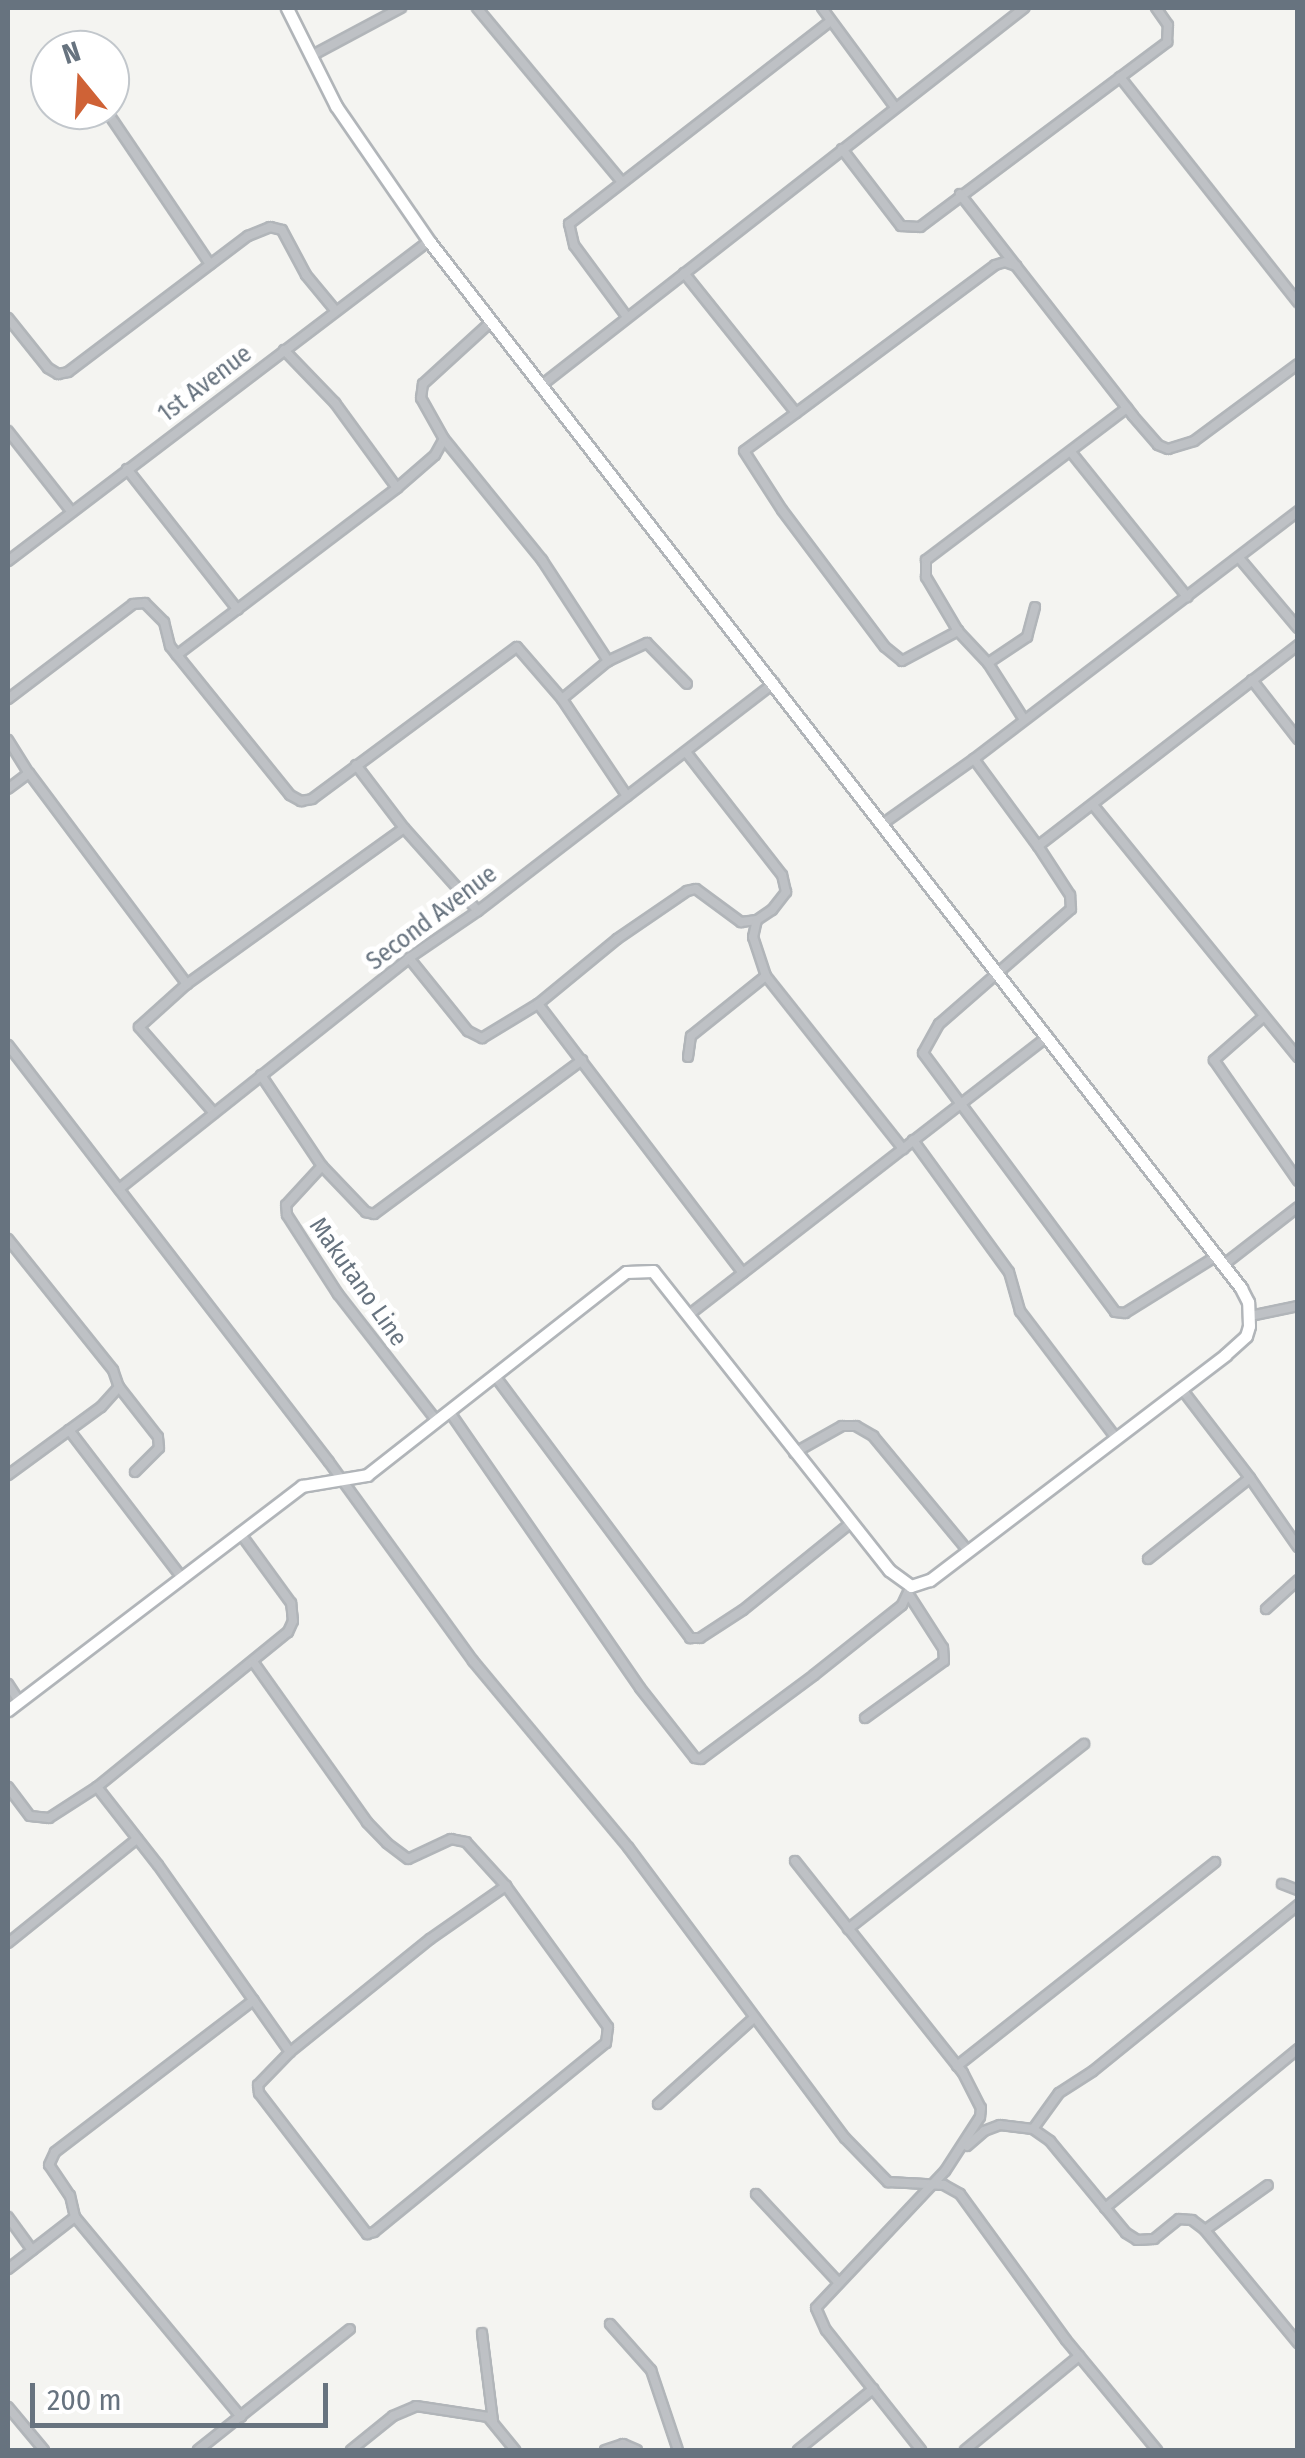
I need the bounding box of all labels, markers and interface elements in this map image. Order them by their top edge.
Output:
north arrow [30,30,130,130]
text: N [58,35,84,71]
street label: 1st Avenue [152,339,258,429]
street label: Second Avenue [361,859,503,977]
street label: Makutano Line [303,1212,413,1352]
scale bar [35,2363,332,2425]
text: 200 m [47,2382,122,2418]

